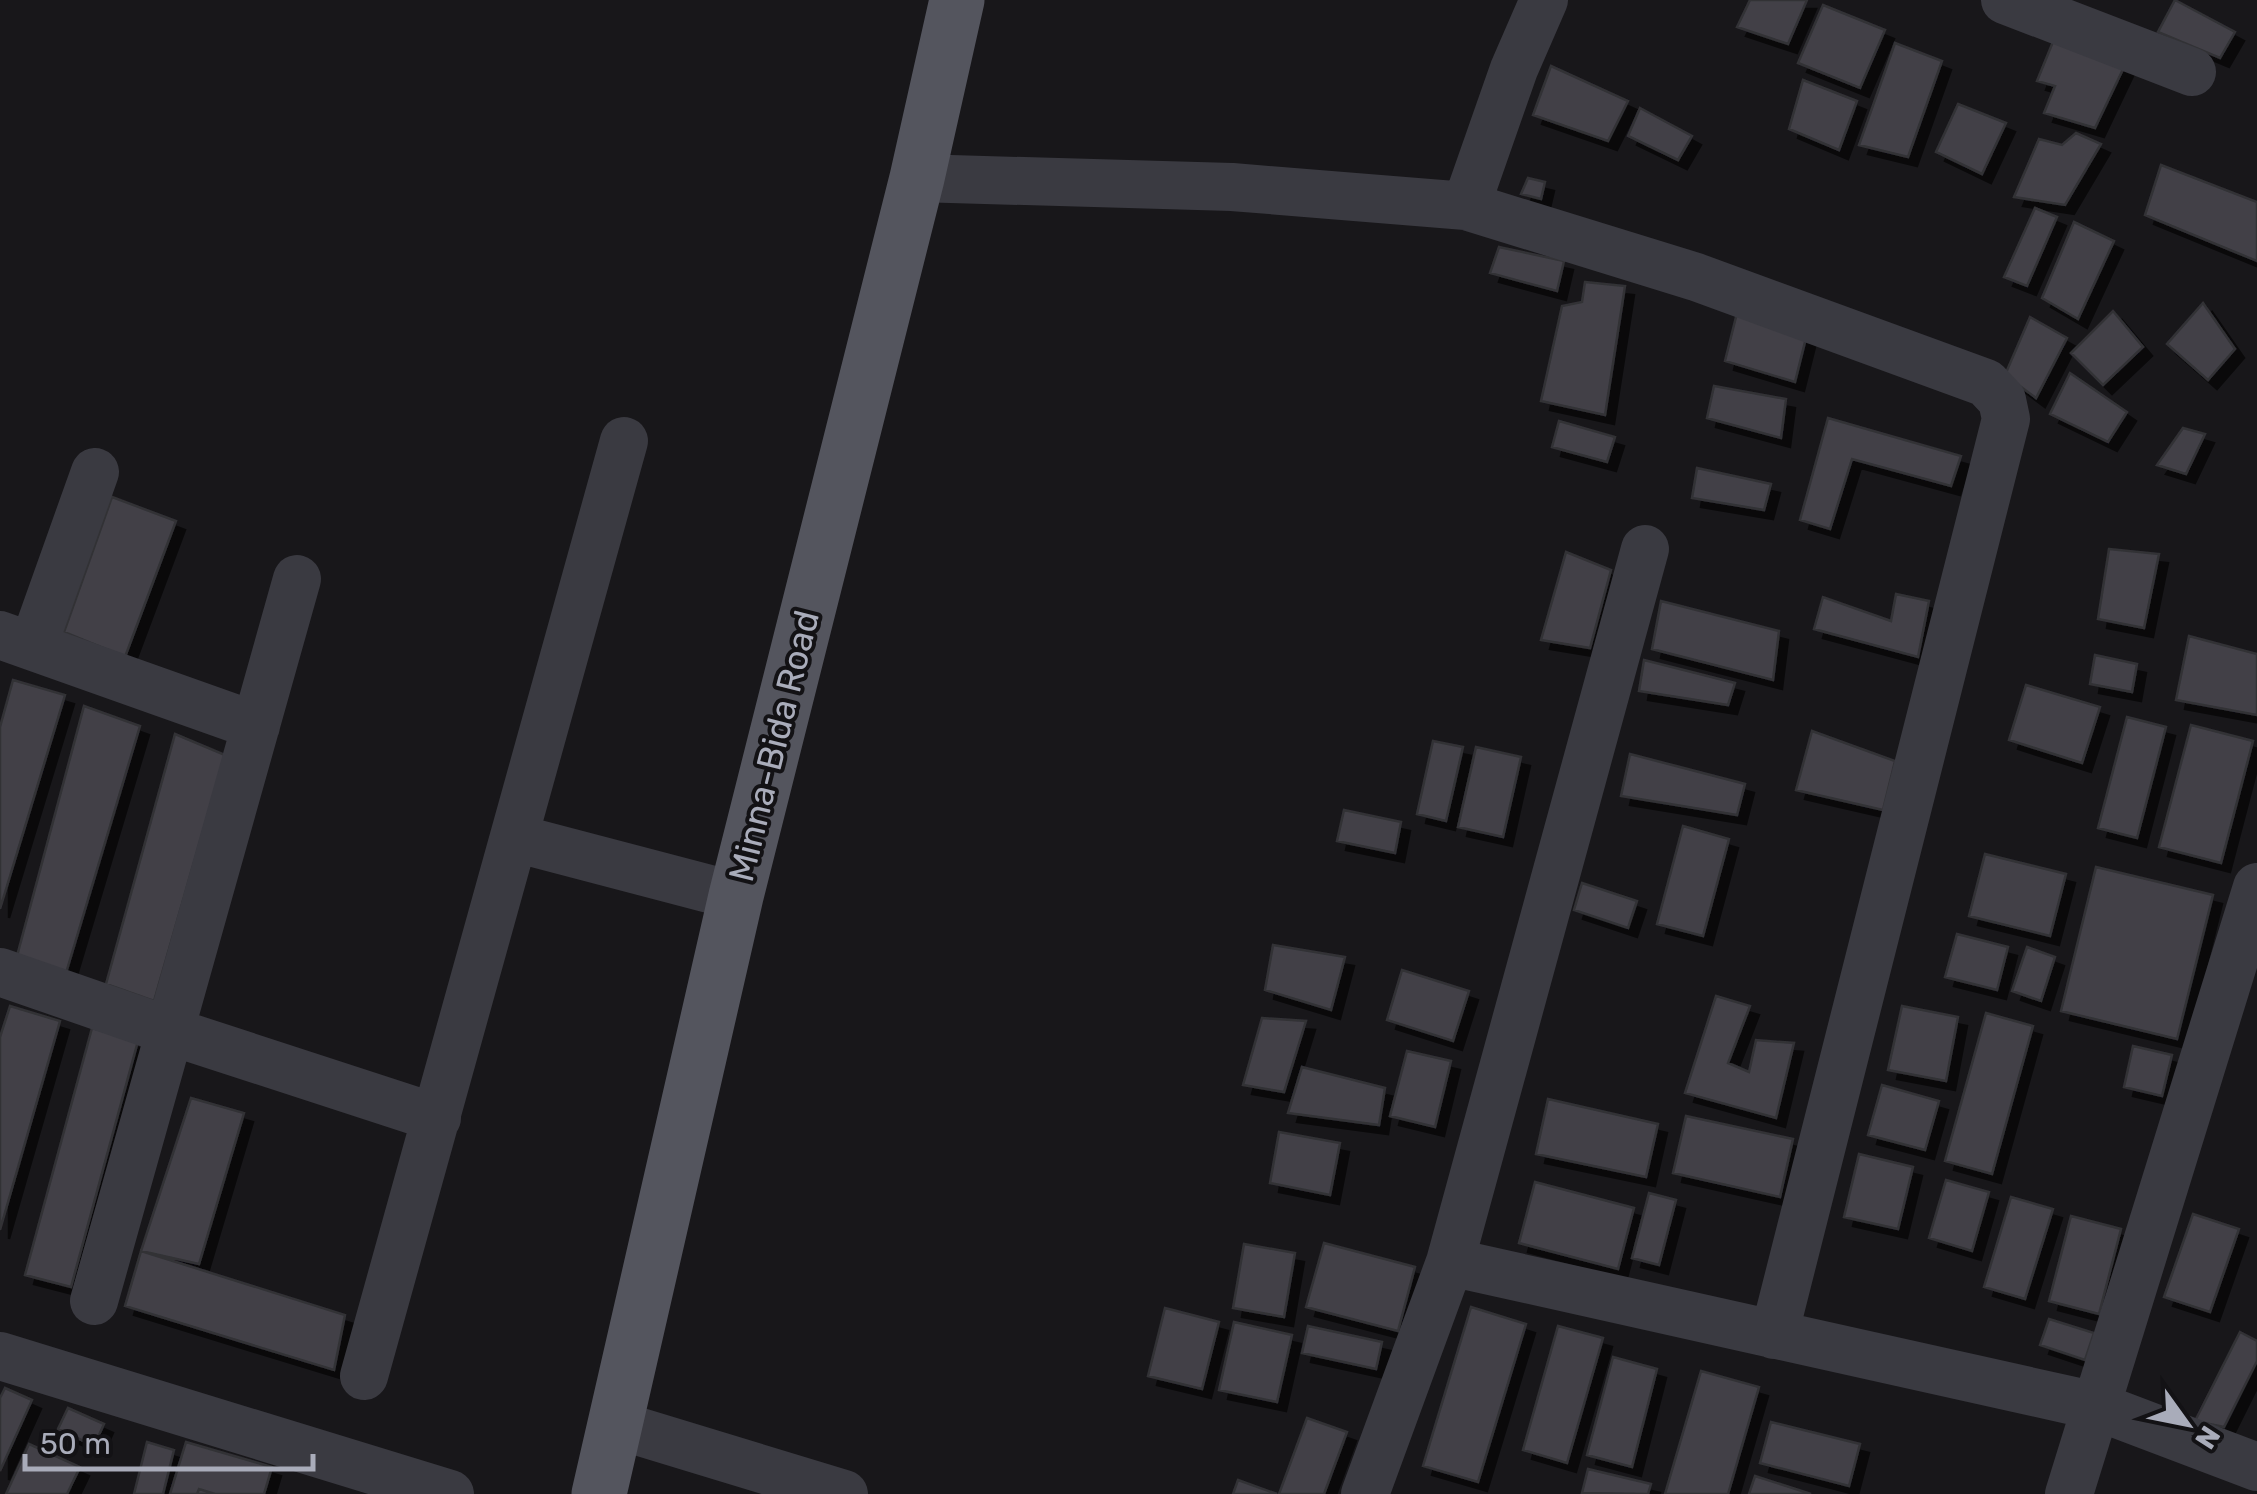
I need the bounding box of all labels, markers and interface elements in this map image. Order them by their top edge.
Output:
street label: Minna-Bida Road [720,606,828,886]
north arrow [2137,1374,2237,1474]
scale bar [25,1409,312,1471]
text: N [2188,1420,2227,1455]
text: 50 m [40,1426,111,1462]

